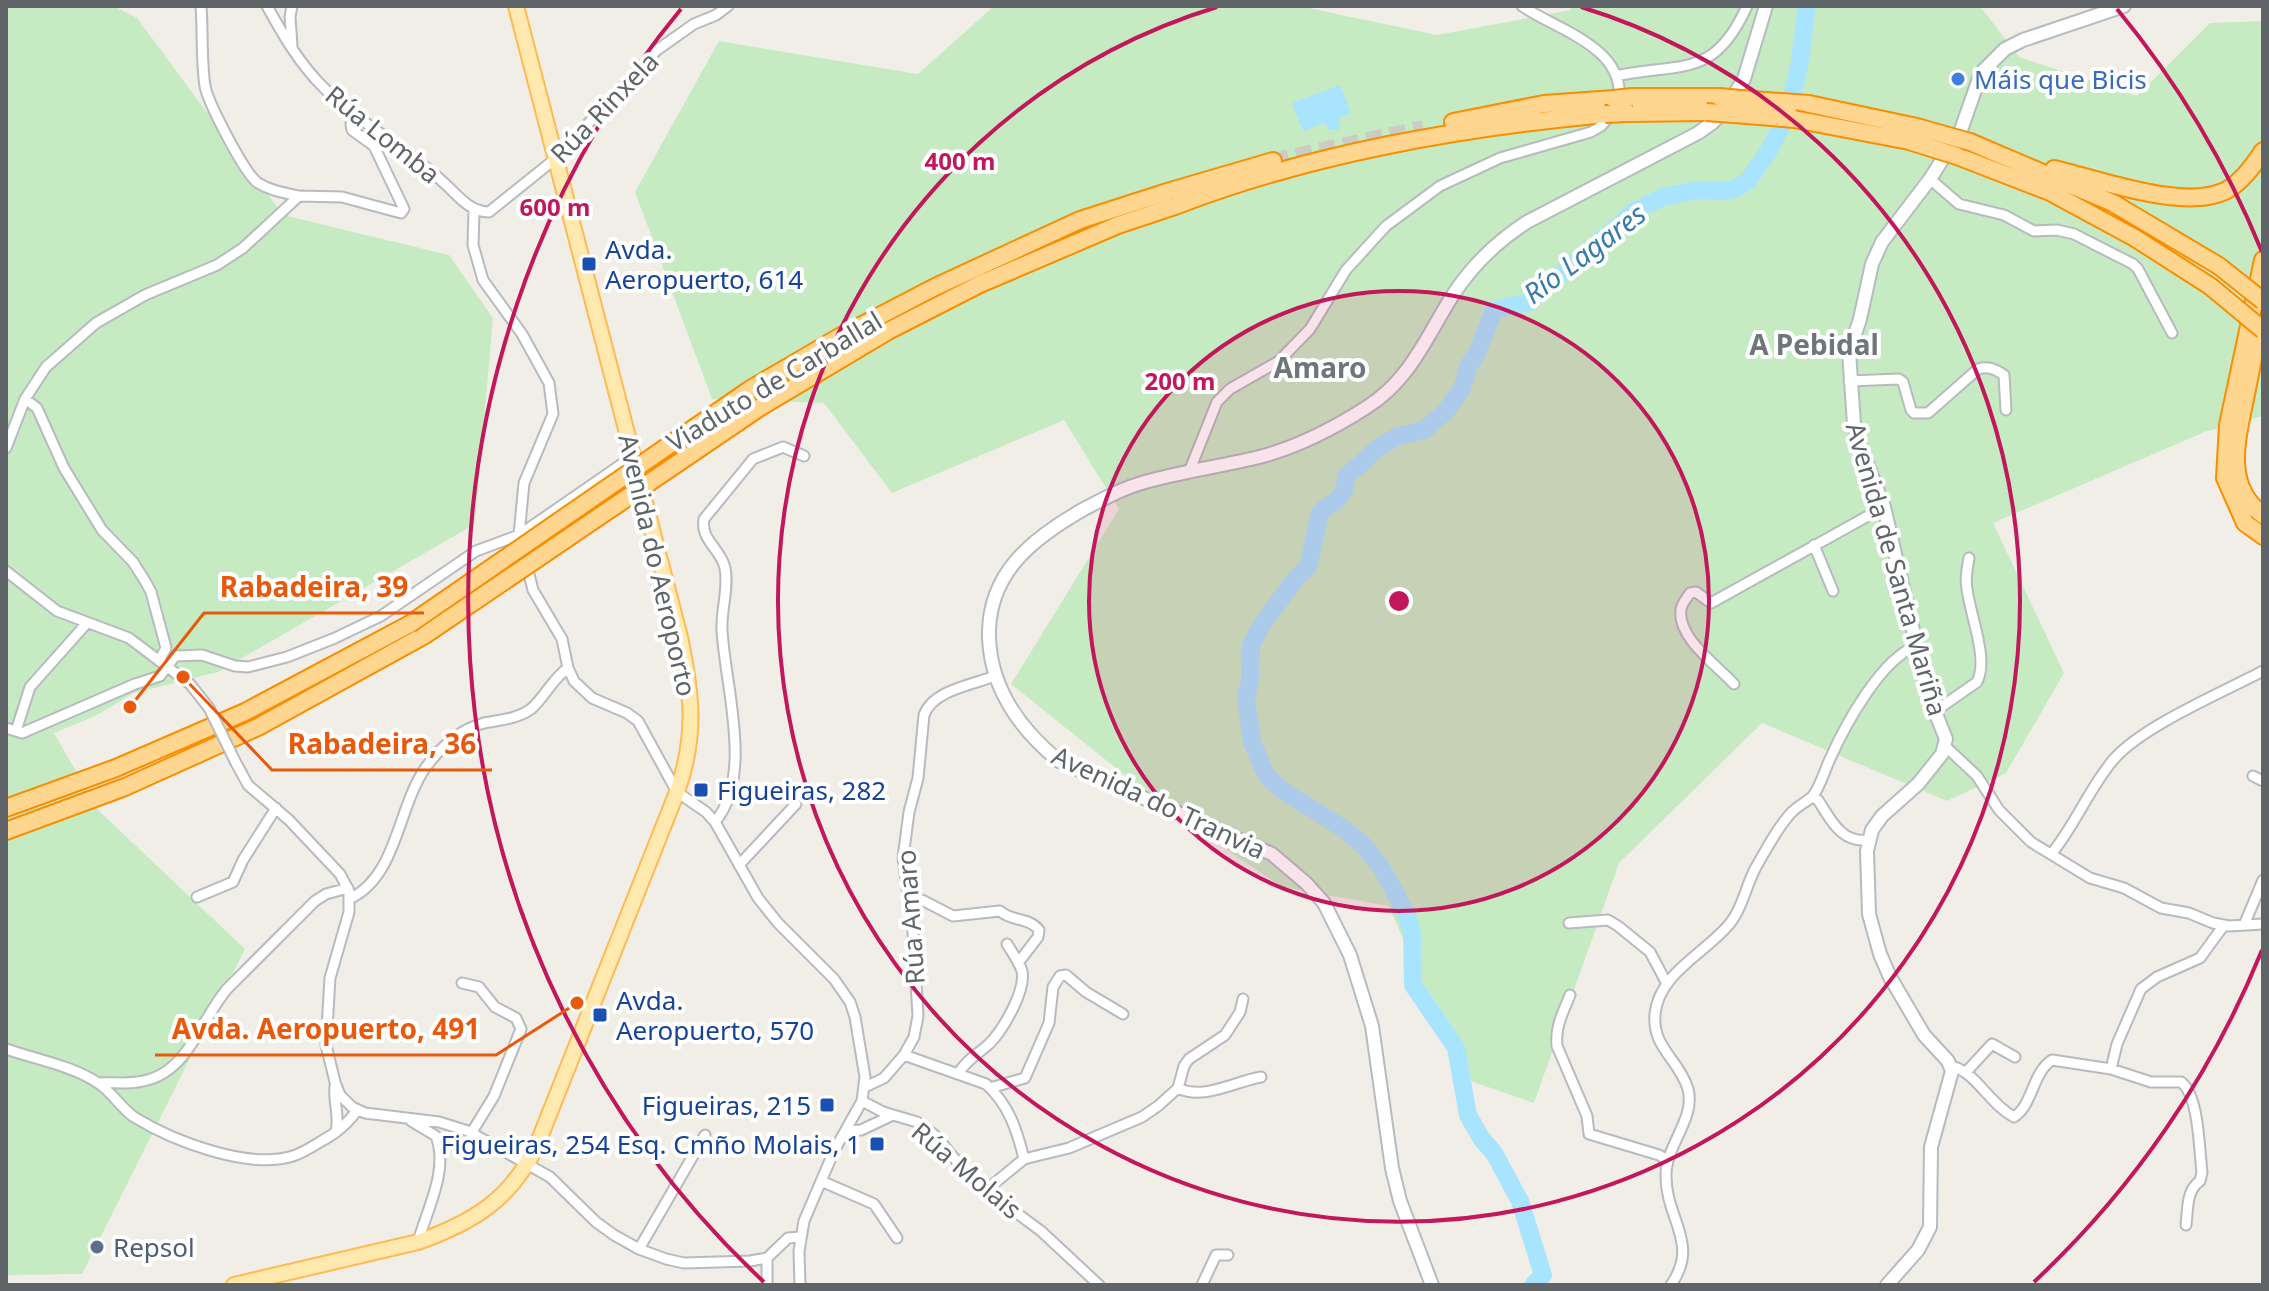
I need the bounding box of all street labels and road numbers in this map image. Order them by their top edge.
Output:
street label: Rúa Rinxela [542,44,666,170]
street label: Rúa Lomba [318,77,448,191]
street label: Viaduto de Carballal [660,302,888,460]
street label: Avenida de Santa Mariña [1838,418,1956,720]
street label: Avenida do Aeroporto [610,430,706,700]
street label: Avenida do Tranvia [1046,737,1272,867]
street label: Rúa Amaro [887,848,933,986]
street label: Rúa Molais [904,1113,1030,1227]

